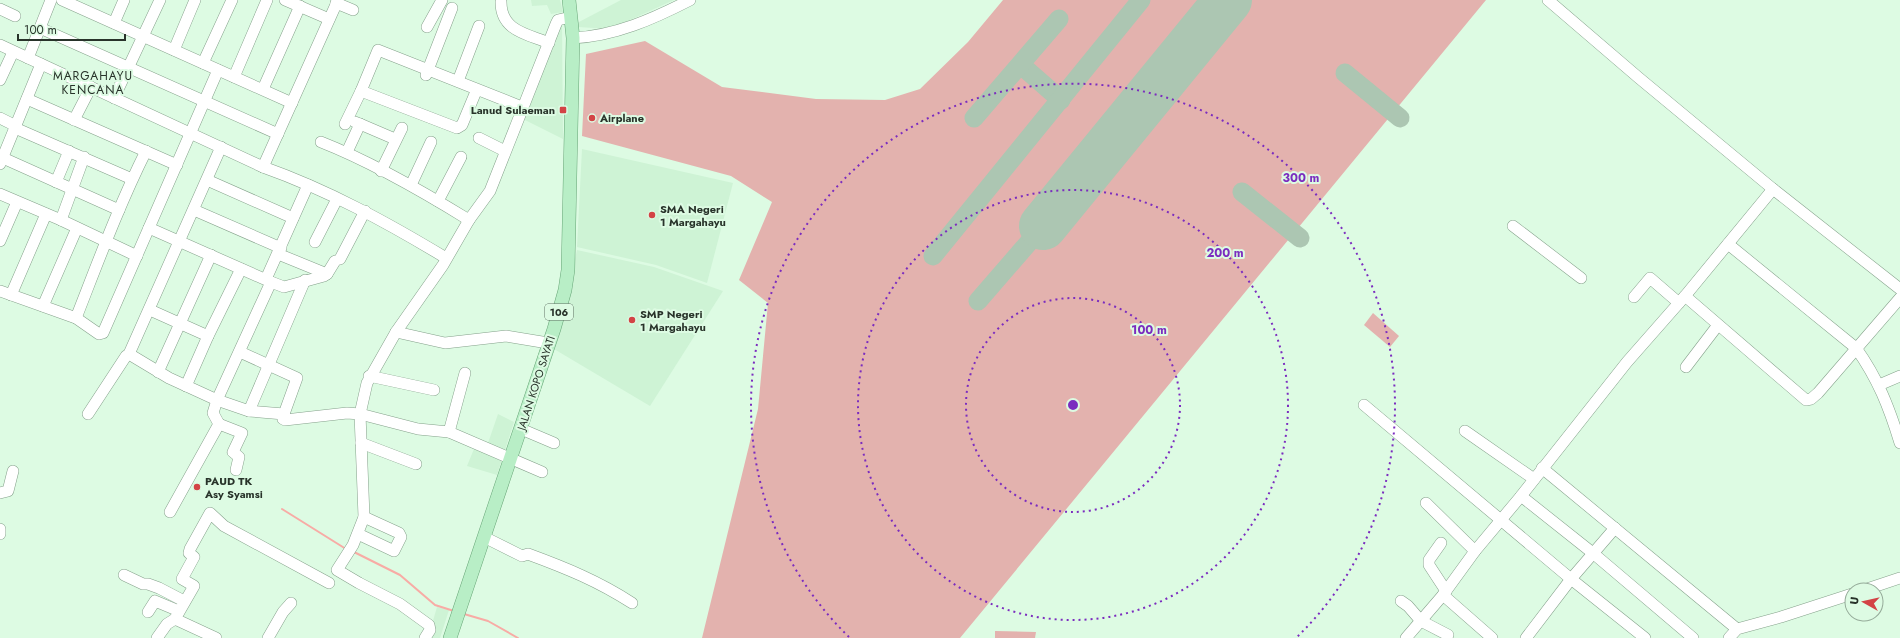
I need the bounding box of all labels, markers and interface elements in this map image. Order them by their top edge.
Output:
scale bar [18,16,125,42]
text: 100 m [24,21,57,39]
district label: MARGAHAYU KENCANA [53,67,133,99]
place label: Lanud Sulaeman [471,102,555,118]
marker: Lanud Sulaeman [558,105,568,115]
place label: Airplane [599,110,644,126]
marker: Airplane [587,113,597,123]
text: 300 m [1283,169,1320,187]
place label: SMA Negeri 1 Margahayu [660,201,726,230]
marker: SMA Negeri 1 Margahayu [647,210,657,220]
text: 200 m [1206,244,1244,262]
road number: 106 [545,304,573,320]
place label: SMP Negeri 1 Margahayu [640,306,706,335]
marker: SMP Negeri 1 Margahayu [627,315,637,325]
text: 100 m [1131,321,1167,339]
street label: JALAN KOPO SAYATI [513,334,559,434]
centre of rings [1066,398,1080,412]
place label: PAUD TK Asy Syamsi [204,473,263,502]
marker: PAUD TK Asy Syamsi [192,482,202,492]
north arrow [1844,582,1884,622]
text: U [1846,596,1863,606]

